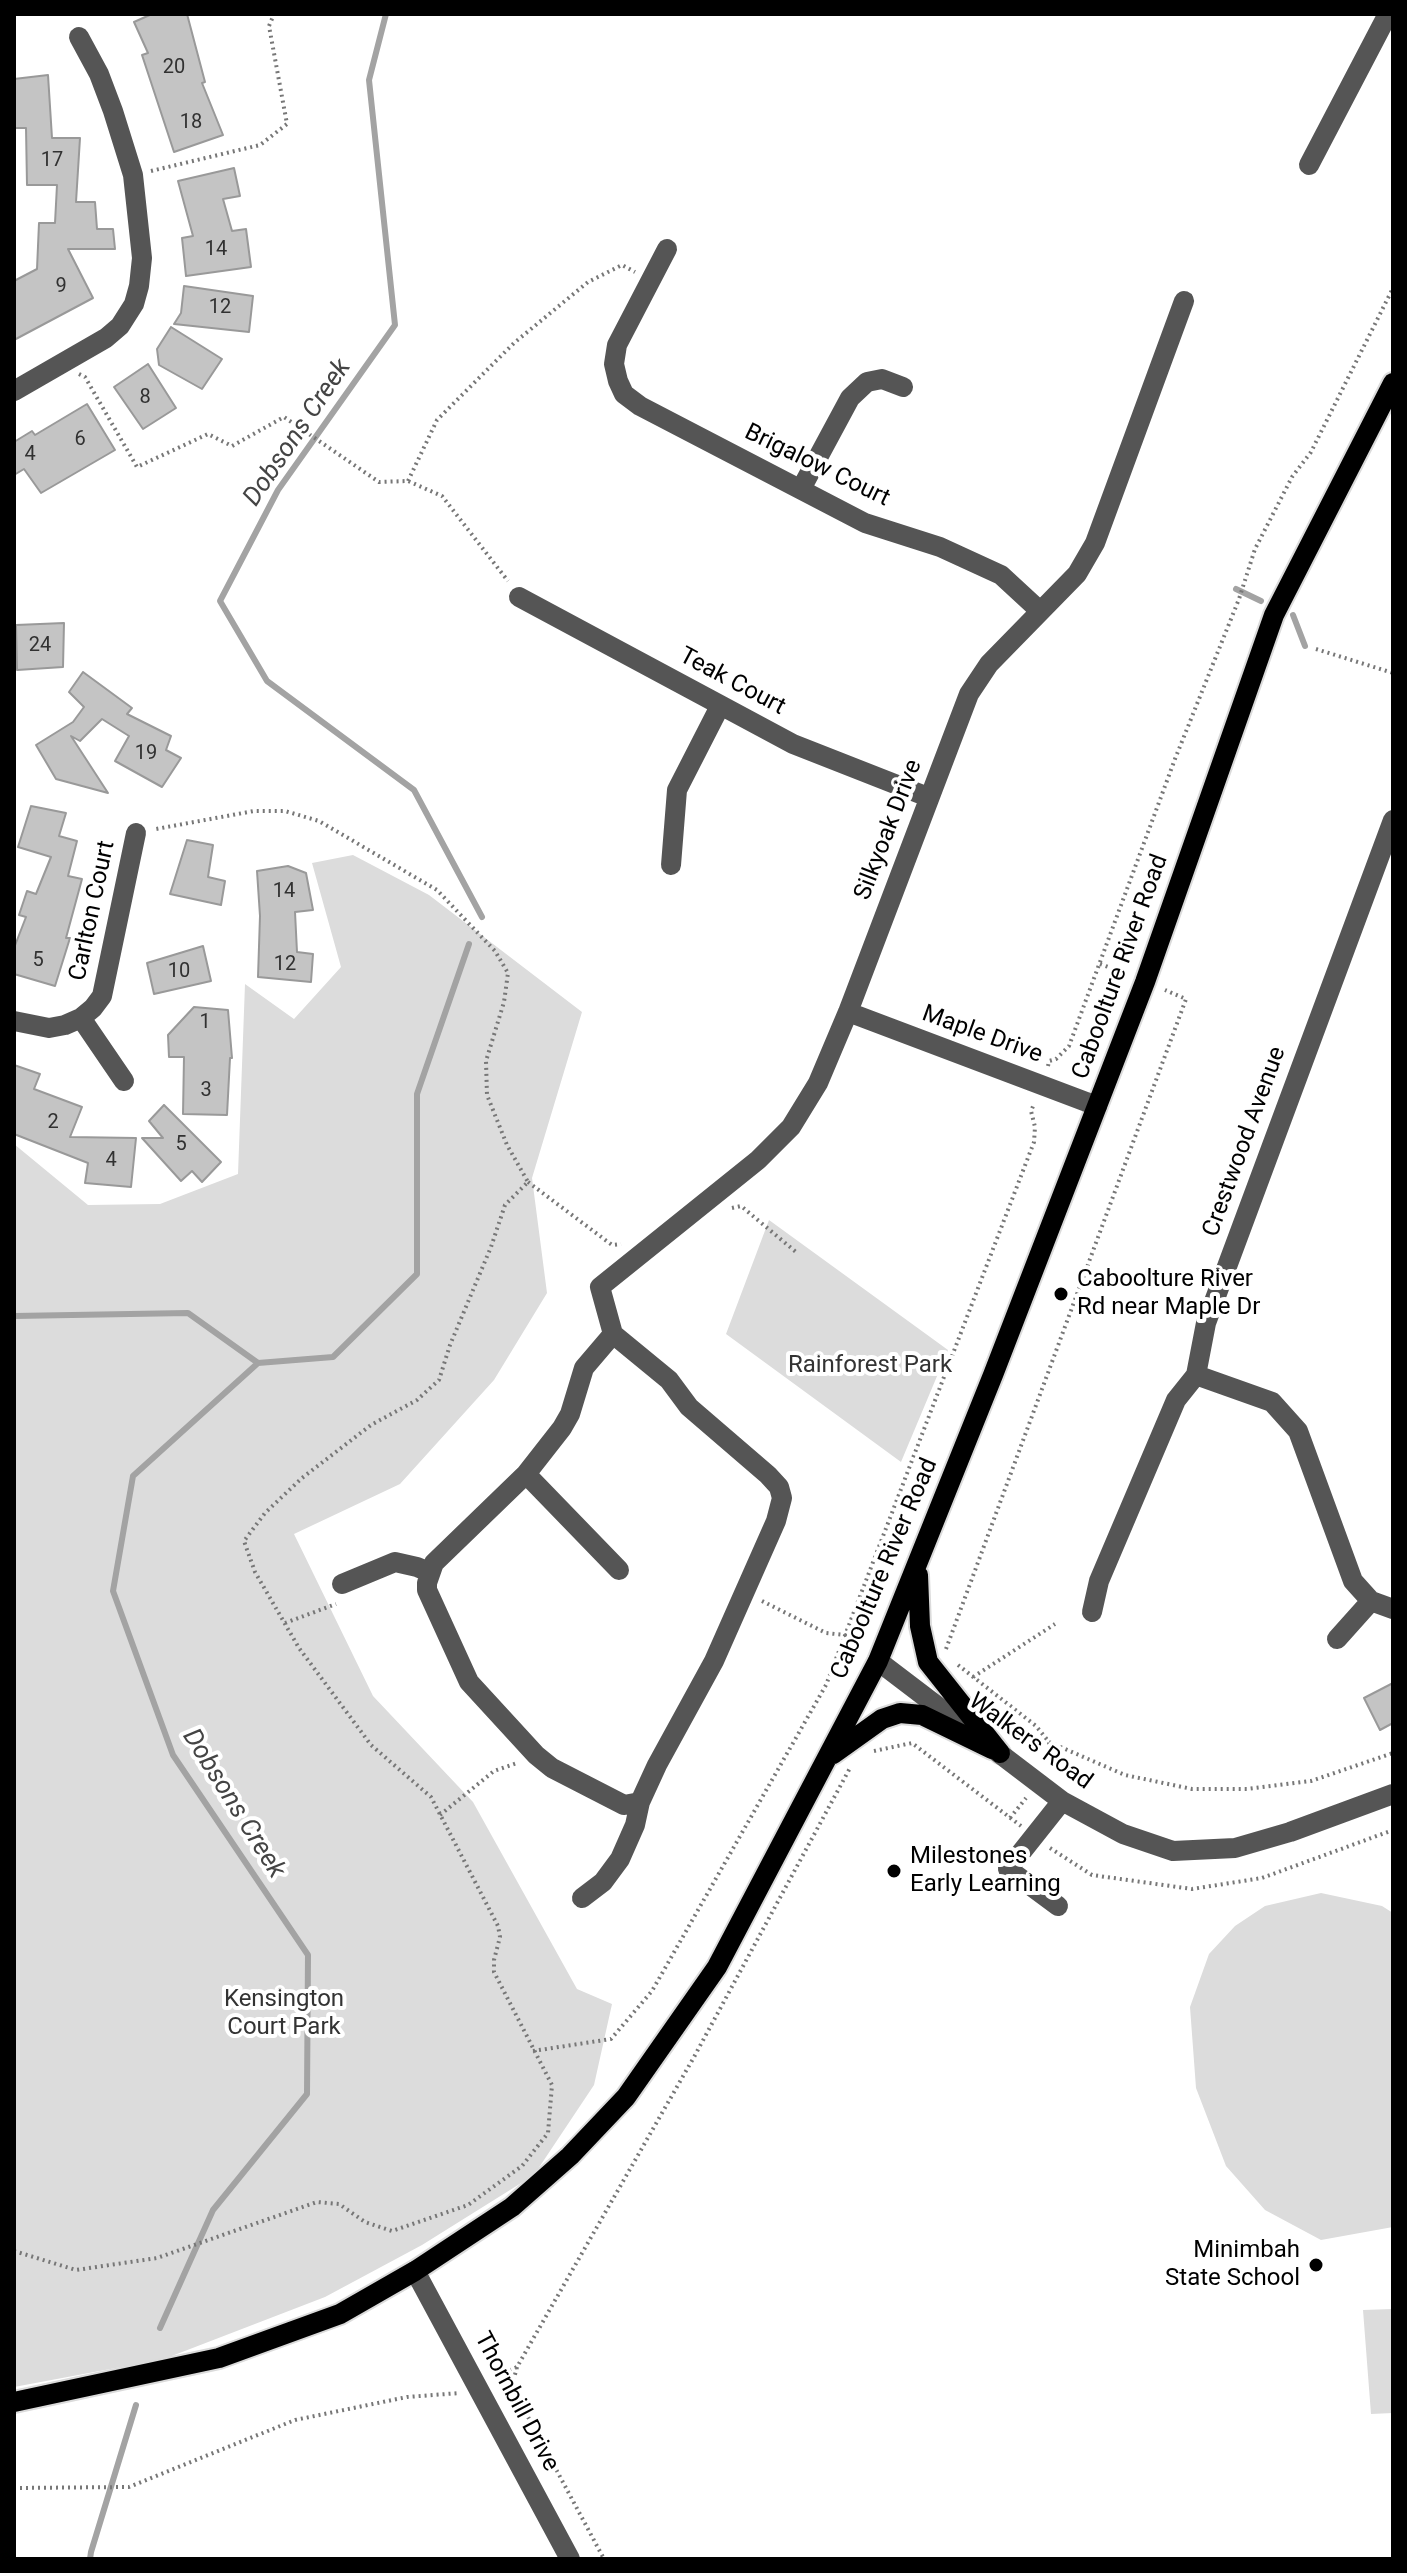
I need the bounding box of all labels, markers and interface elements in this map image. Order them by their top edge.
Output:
house number: 20 [163,56,185,80]
house number: 18 [180,111,202,135]
house number: 17 [41,149,63,173]
house number: 14 [205,238,227,262]
house number: 9 [55,275,67,299]
house number: 12 [209,296,231,320]
water label: Dobsons Creek [238,354,358,512]
house number: 8 [139,386,151,410]
street label: Brigalow Court [740,418,894,514]
house number: 6 [74,428,86,452]
house number: 4 [24,443,36,467]
house number: 24 [29,634,51,658]
street label: Teak Court [674,642,790,722]
house number: 19 [135,742,157,766]
street label: Silkyoak Drive [849,756,929,904]
street label: Carlton Court [64,838,122,984]
street label: Caboolture River Road [1067,851,1175,1083]
house number: 14 [273,880,295,904]
house number: 5 [32,949,44,973]
house number: 12 [274,953,296,977]
house number: 10 [168,960,190,984]
street label: Maple Drive [918,1000,1046,1070]
house number: 1 [199,1011,211,1035]
street label: Crestwood Avenue [1197,1043,1293,1241]
house number: 3 [200,1079,212,1103]
house number: 2 [47,1111,59,1135]
house number: 5 [175,1133,187,1157]
house number: 4 [105,1149,117,1173]
place label: Caboolture River Rd near Maple Dr [1077,1266,1260,1322]
marker: Caboolture River Rd near Maple Dr [1052,1285,1070,1303]
park label: Rainforest Park [788,1352,952,1380]
street label: Caboolture River Road [825,1454,945,1684]
street label: Walkers Road [962,1687,1098,1797]
water label: Dobsons Creek [175,1724,291,1884]
place label: Milestones Early Learning [910,1843,1061,1899]
marker: Milestones Early Learning [885,1862,903,1880]
park label: Kensington Court Park [224,1986,344,2042]
place label: Minimbah State School [1165,2237,1300,2293]
marker: Minimbah State School [1307,2256,1325,2274]
street label: Thornbill Drive [467,2327,565,2477]

